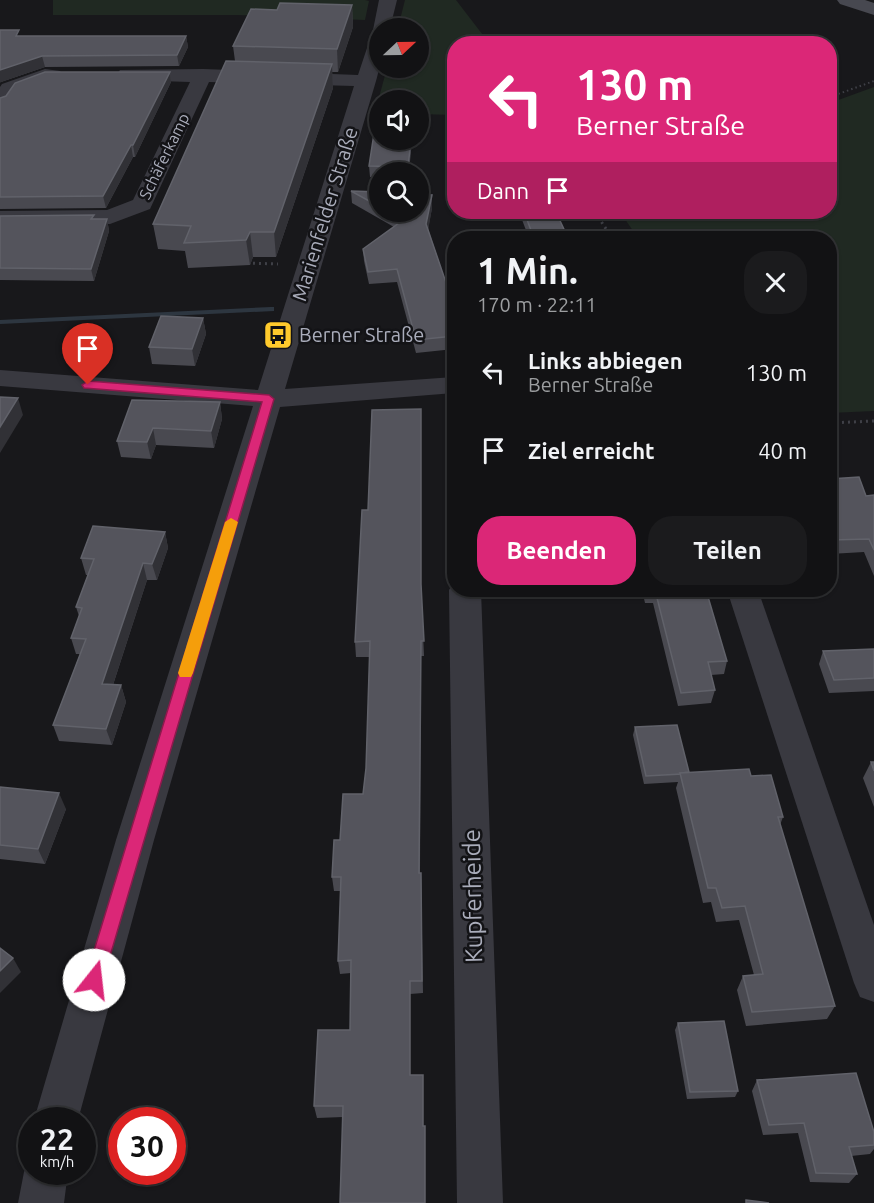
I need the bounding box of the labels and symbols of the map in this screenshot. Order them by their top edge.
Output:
north arrow [369,18,429,78]
street label: Schäferkamp [135,110,193,202]
street label: Marienfelder Straße [287,124,362,304]
bus stop icon: Berner Straße [262,319,294,351]
pin [62,323,113,385]
place label: Berner Straße [299,323,424,346]
street label: Kupferheide [458,829,487,963]
position arrow [62,948,126,1012]
speed limit sign: 30 [108,1107,186,1185]

